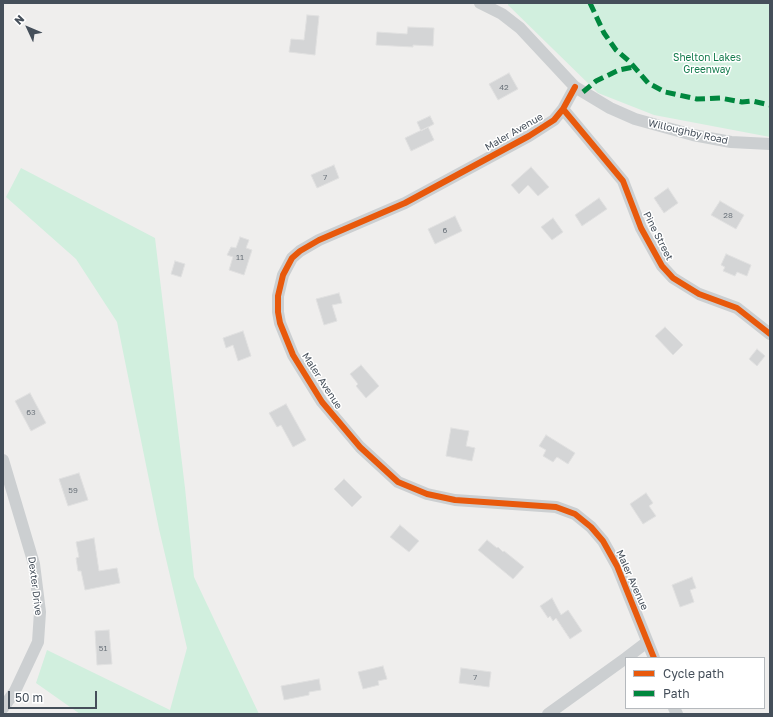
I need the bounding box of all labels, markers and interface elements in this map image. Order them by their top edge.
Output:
north arrow [8,8,48,48]
text: N [11,12,27,27]
park label: Shelton Lakes Greenway [673,52,741,76]
house number: 42 [499,82,509,92]
street label: Maler Avenue [483,111,545,153]
street label: Willoughby Road [647,117,729,147]
house number: 7 [323,172,327,182]
street label: Pine Street [641,210,675,262]
house number: 28 [723,210,733,220]
house number: 6 [443,225,447,235]
house number: 11 [236,252,244,262]
street label: Maler Avenue [299,351,345,411]
house number: 63 [26,407,36,417]
house number: 59 [68,485,78,495]
street label: Maler Avenue [613,548,651,612]
street label: Dexter Drive [25,556,45,616]
house number: 51 [99,643,107,653]
legend [625,657,765,709]
text: Cycle path [663,666,724,681]
house number: 7 [473,672,477,682]
scale bar [10,683,99,709]
text: Path [663,686,690,701]
text: 50 m [15,690,43,705]

